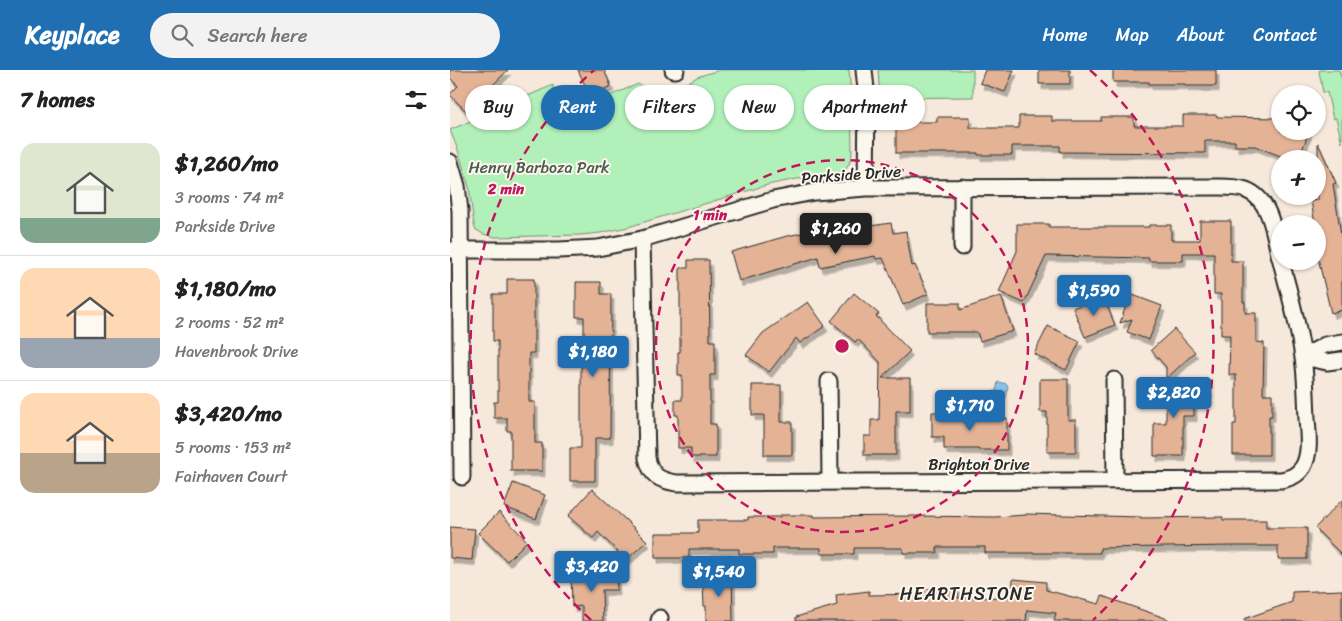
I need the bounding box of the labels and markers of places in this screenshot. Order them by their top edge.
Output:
pin: $1,260 [795,212,877,255]
pin: $1,590 [1053,274,1135,317]
pin: $1,180 [552,336,634,378]
centre of rings [833,337,851,355]
pin: $2,820 [1133,376,1215,419]
pin: $1,710 [929,390,1011,432]
pin: $3,420 [551,550,633,593]
pin: $1,540 [678,556,760,598]

